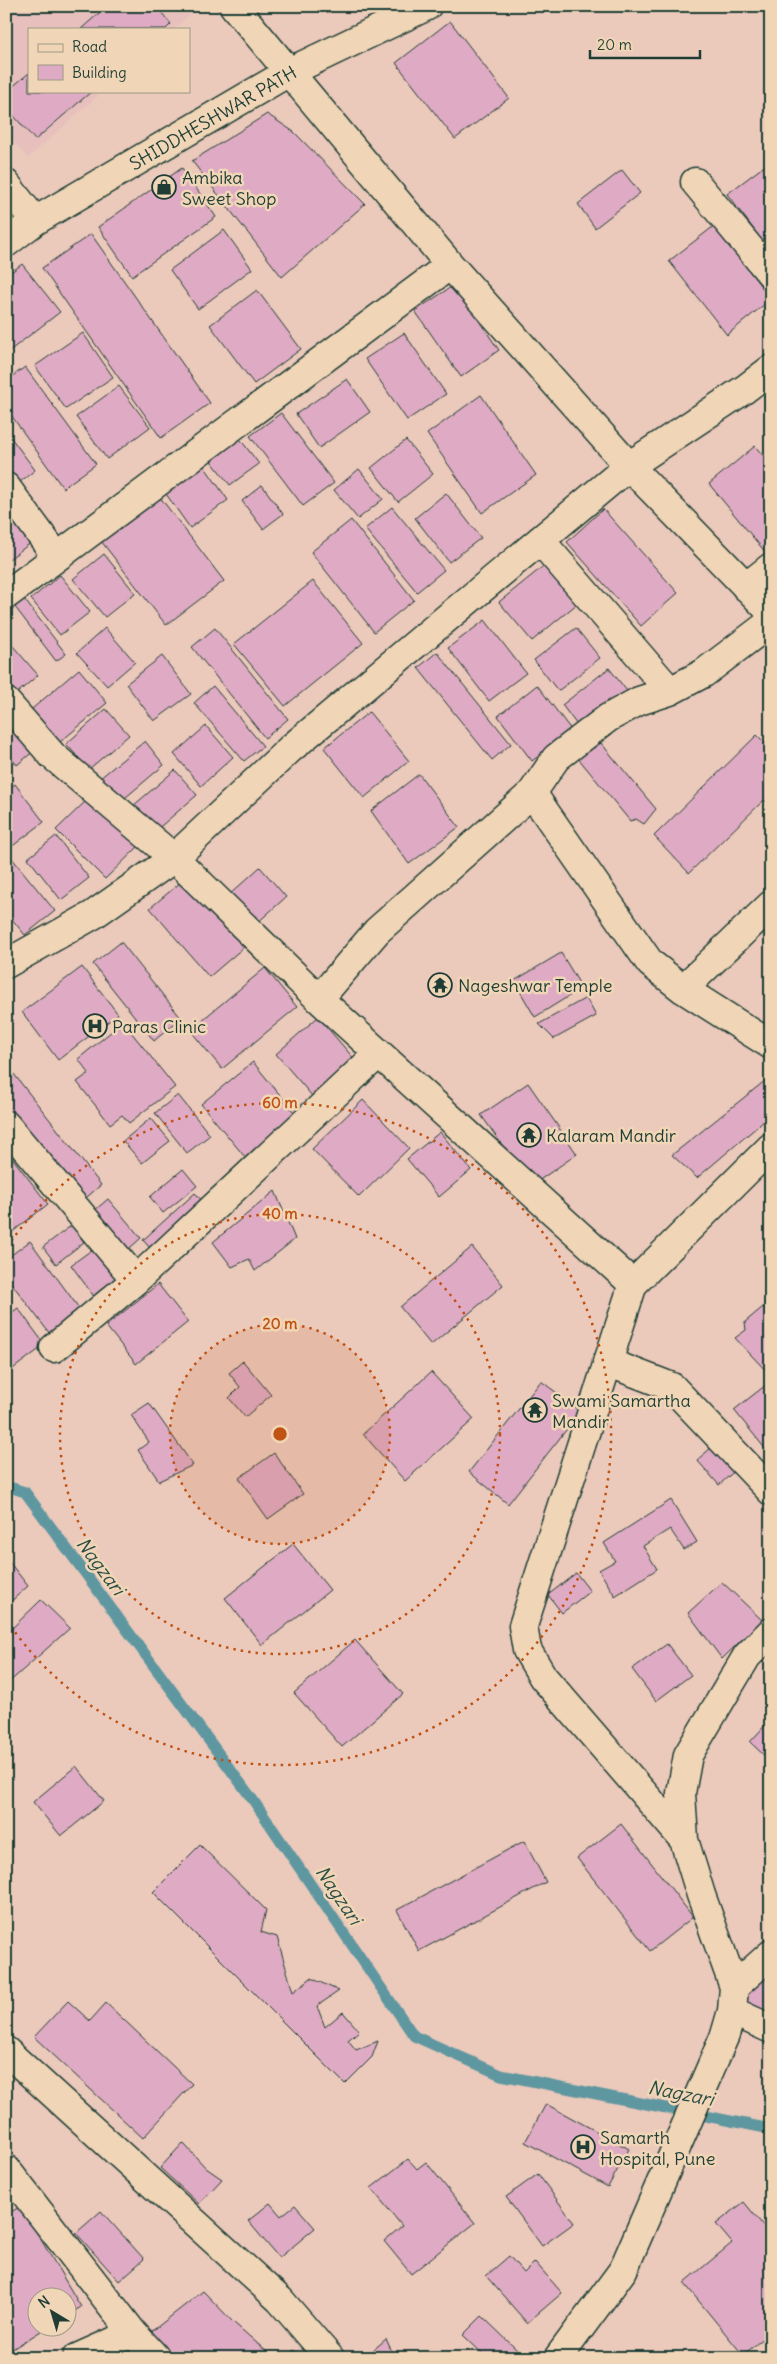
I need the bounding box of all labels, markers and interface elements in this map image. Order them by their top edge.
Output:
legend [28,28,190,92]
scale bar [590,28,700,60]
text: 20 m [597,35,632,54]
text: Road [72,37,107,56]
street label: SHIDDHESHWAR PATH [125,61,301,175]
text: Building [72,63,127,82]
place label: Ambika Sweet Shop [182,166,276,210]
shop icon: Ambika Sweet Shop [151,174,177,200]
temple icon: Nageshwar Temple [427,972,453,998]
place label: Nageshwar Temple [458,974,612,997]
hospital icon: Paras Clinic [82,1013,108,1039]
place label: Paras Clinic [112,1015,206,1038]
text: 60 m [262,1093,298,1112]
temple icon: Kalaram Mandir [516,1122,542,1148]
place label: Kalaram Mandir [546,1124,677,1147]
text: 40 m [262,1204,298,1223]
text: 20 m [263,1314,297,1333]
place label: Swami Samartha Mandir [552,1389,691,1433]
temple icon: Swami Samartha Mandir [522,1397,548,1423]
centre of rings [271,1425,289,1443]
water label: Nagzari [72,1532,132,1602]
water label: Nagzari [311,1861,369,1931]
water label: Nagzari [646,2075,718,2112]
place label: Samarth Hospital, Pune [600,2126,715,2170]
hospital icon: Samarth Hospital, Pune [570,2134,596,2160]
north arrow [28,2286,78,2336]
text: N [35,2292,53,2312]

